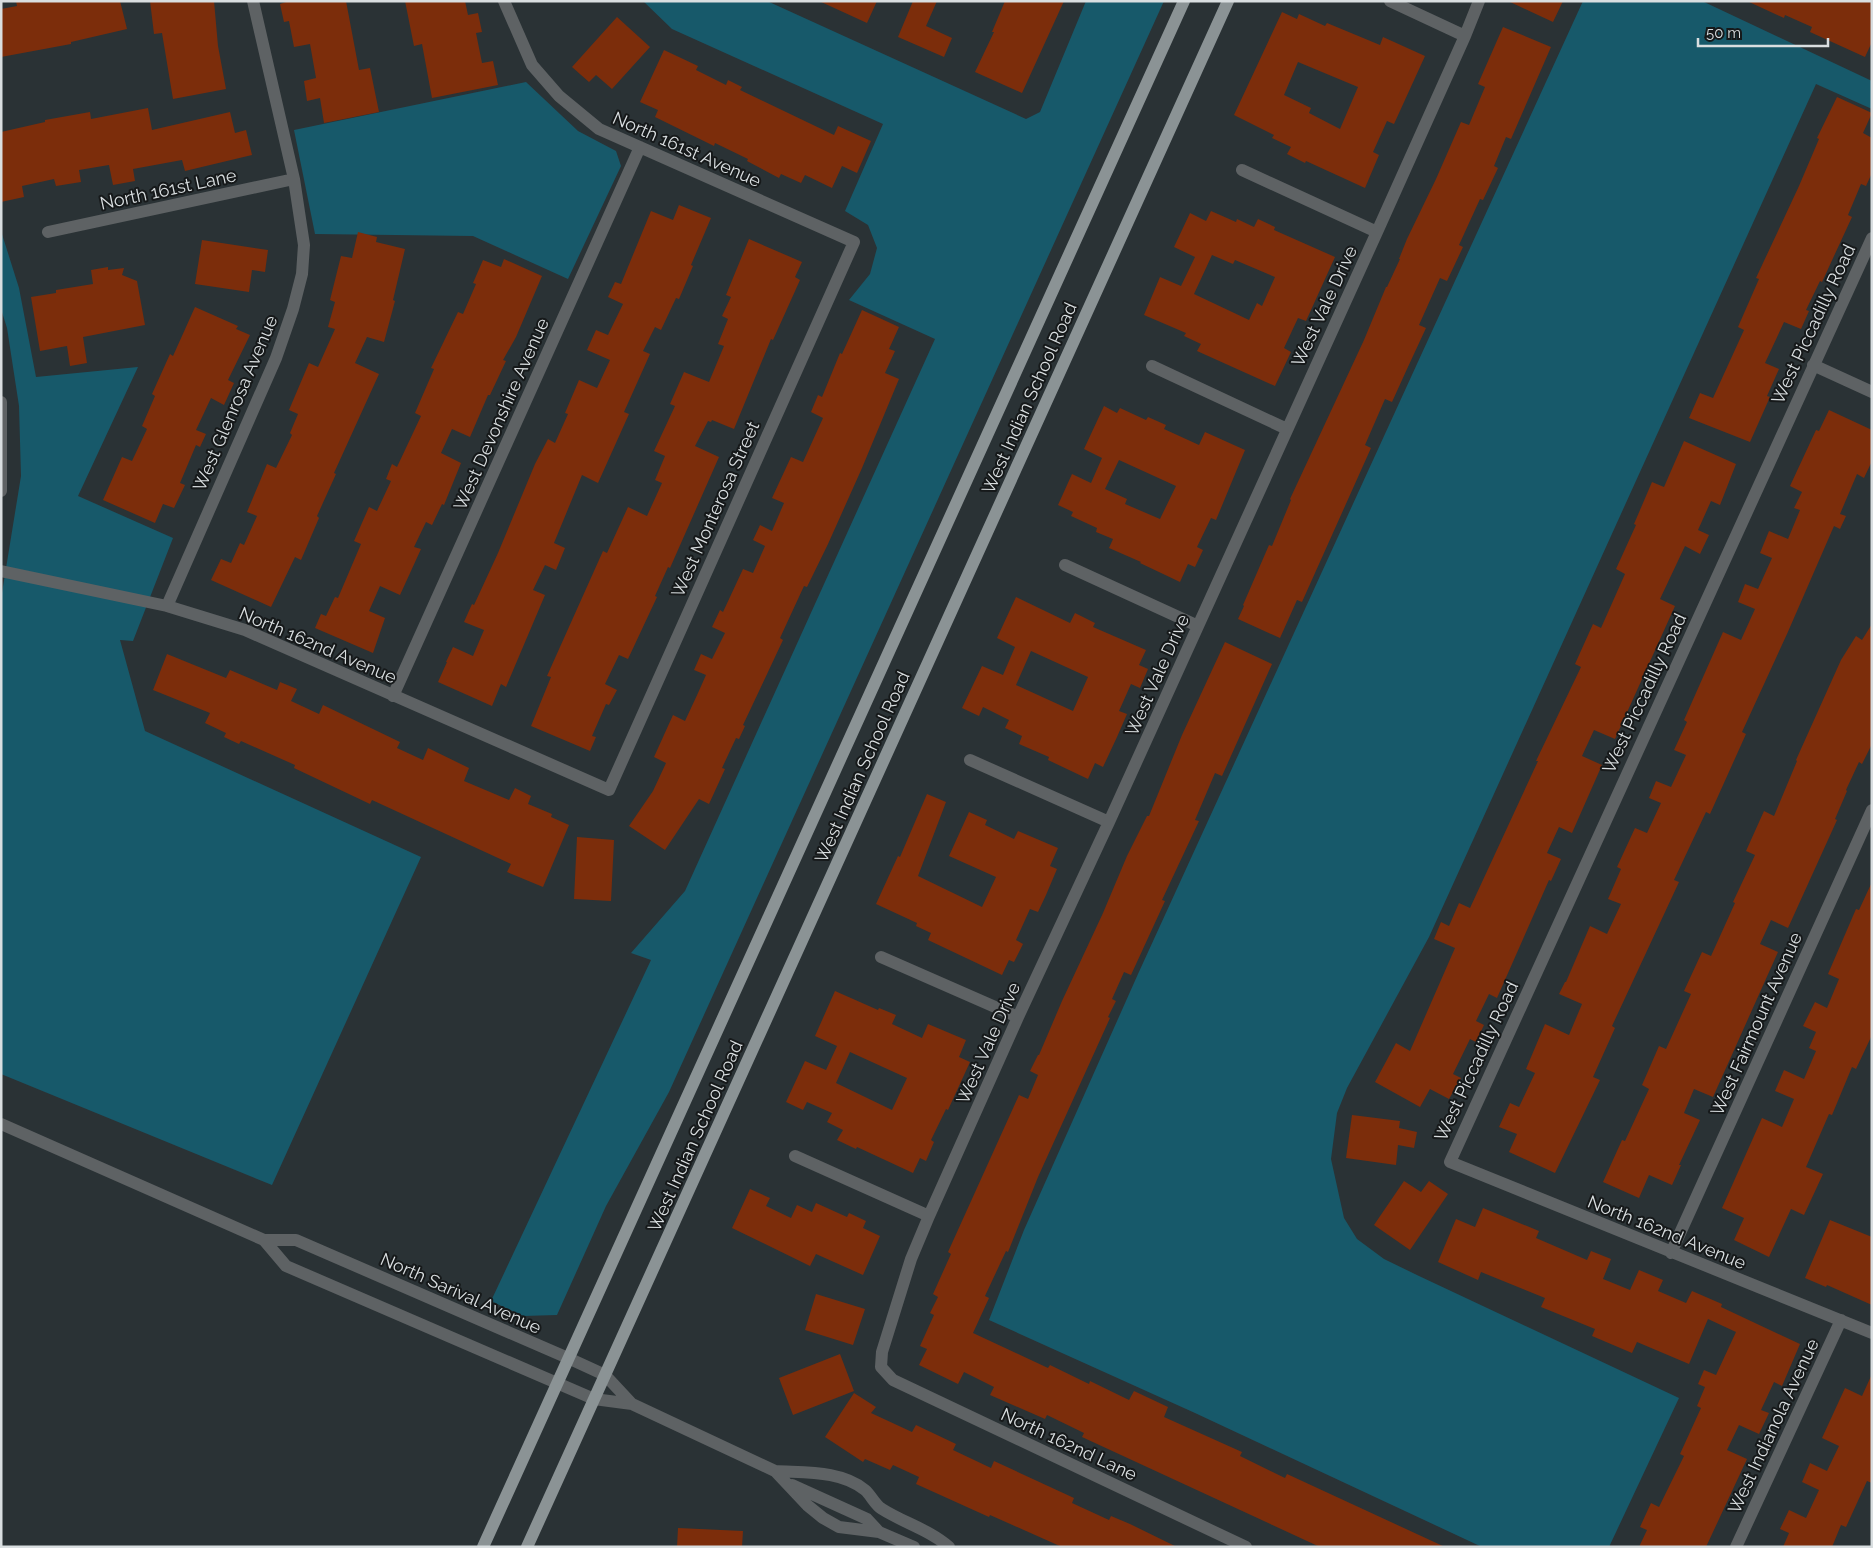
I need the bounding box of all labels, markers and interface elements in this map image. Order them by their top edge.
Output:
scale bar [1698,15,1828,47]
text: 50 m [1706,24,1741,42]
street label: North 161st Avenue [610,107,765,191]
street label: North 161st Lane [98,164,239,214]
street label: West Piccadilly Road [1767,241,1859,407]
street label: West Vale Drive [1287,242,1361,370]
street label: West Indian School Road [977,299,1081,497]
street label: West Glenrosa Avenue [188,312,282,494]
street label: West Devonshire Avenue [449,314,553,513]
street label: West Monterosa Street [667,418,763,600]
street label: North 162nd Avenue [236,602,400,688]
street label: West Piccadilly Road [1598,610,1690,776]
street label: West Vale Drive [1121,611,1193,739]
street label: West Indian School Road [810,668,914,866]
street label: West Fairmount Avenue [1706,929,1806,1119]
street label: West Piccadilly Road [1430,978,1522,1144]
street label: West Vale Drive [952,979,1024,1107]
street label: West Indian School Road [643,1037,747,1235]
street label: North 162nd Avenue [1585,1191,1750,1273]
street label: North Sarival Avenue [377,1248,545,1338]
street label: West Indianola Avenue [1723,1335,1823,1517]
street label: North 162nd Lane [998,1403,1141,1485]

